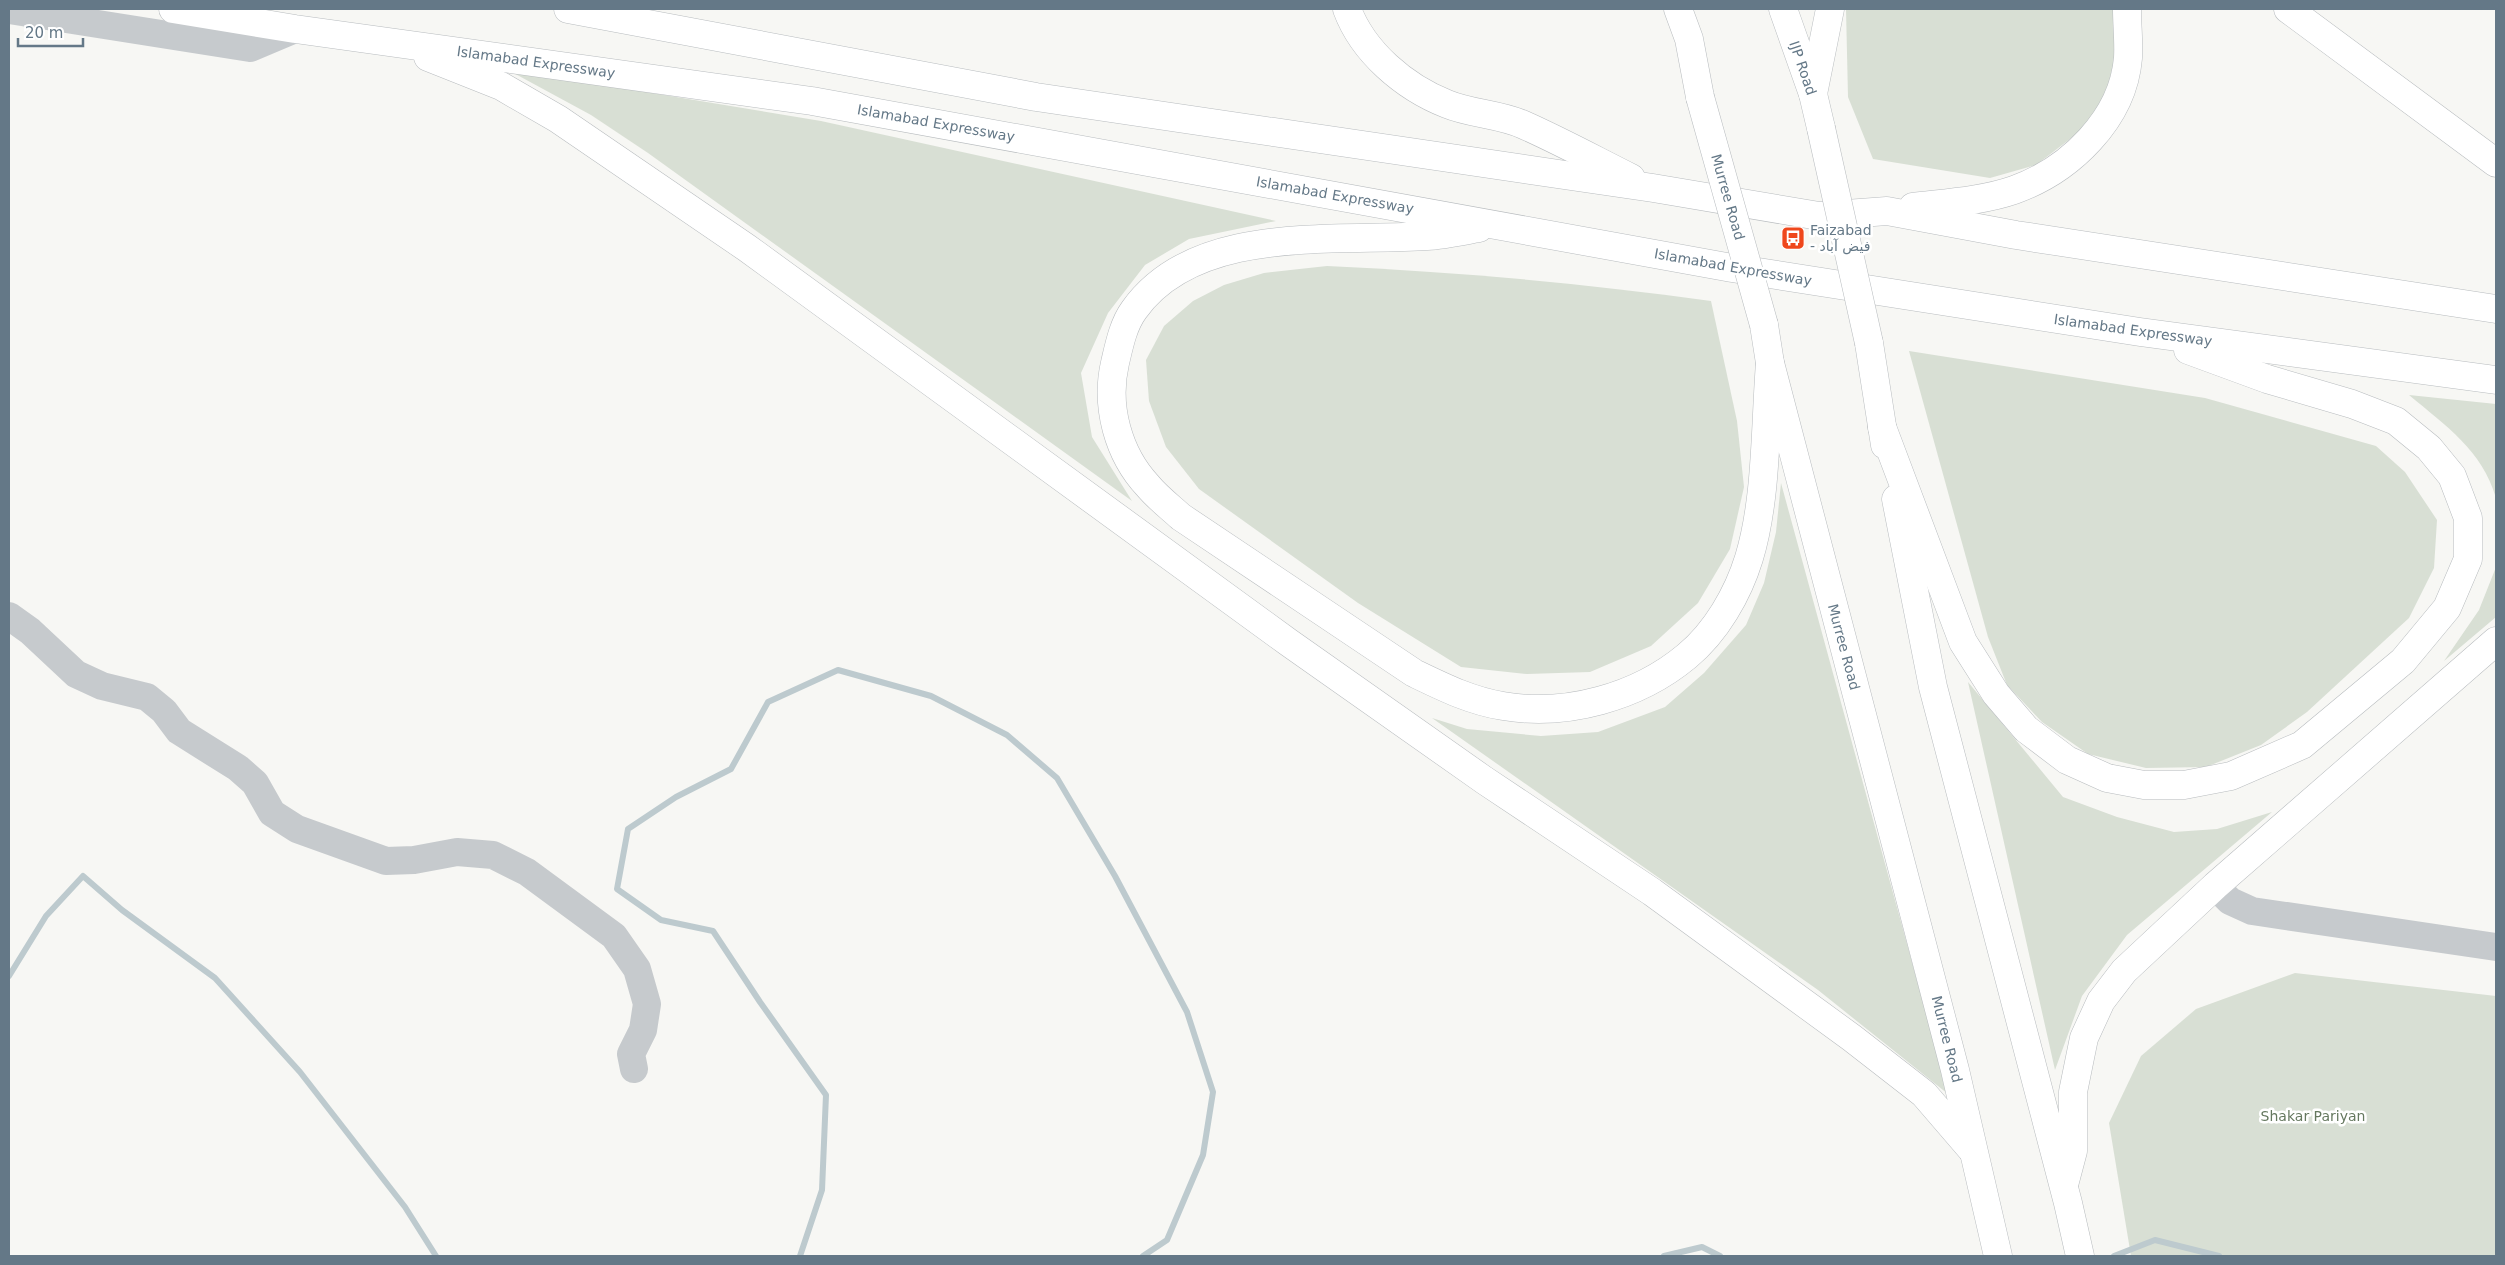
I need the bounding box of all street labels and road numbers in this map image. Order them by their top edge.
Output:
street label: IJP Road [1786,39,1820,97]
street label: Islamabad Expressway [456,43,616,81]
street label: Islamabad Expressway [856,101,1016,145]
street label: Murree Road [1708,152,1748,242]
street label: Islamabad Expressway [1255,173,1415,217]
street label: Islamabad Expressway [1653,245,1813,289]
street label: Islamabad Expressway [2053,311,2213,349]
street label: Murree Road [1825,602,1863,692]
street label: Murree Road [1929,994,1965,1084]

